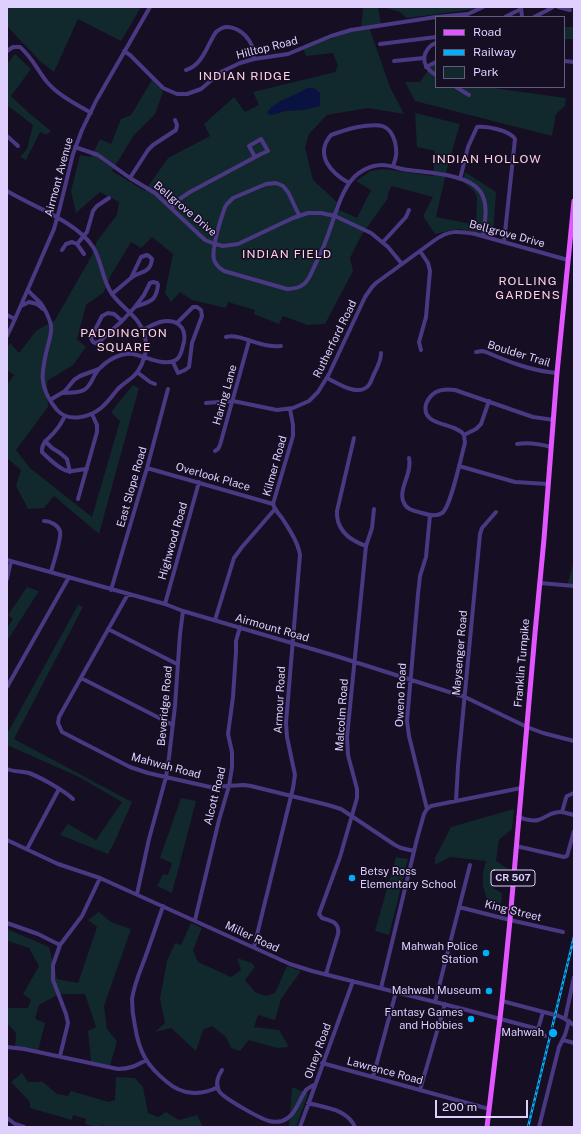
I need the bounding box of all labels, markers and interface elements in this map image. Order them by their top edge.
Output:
legend [435,16,565,88]
text: Road [473,25,501,39]
street label: Hilltop Road [235,34,299,62]
text: Railway [473,45,516,59]
text: Park [473,65,499,79]
district label: INDIAN RIDGE [199,69,291,83]
street label: Airmont Avenue [42,136,76,218]
district label: INDIAN HOLLOW [432,152,542,166]
street label: Bellgrove Drive [151,179,219,239]
street label: Bellgrove Drive [468,218,546,250]
district label: INDIAN FIELD [242,247,332,261]
district label: ROLLING GARDENS [495,274,561,302]
street label: Rutherford Road [310,298,360,380]
district label: PADDINGTON SQUARE [80,326,168,354]
street label: Boulder Trail [486,338,552,370]
street label: Haring Lane [210,363,240,427]
street label: Kilmer Road [260,434,290,498]
street label: East Slope Road [114,445,150,529]
street label: Overlook Place [174,460,252,494]
street label: Highwood Road [156,501,190,581]
street label: Maysenger Road [450,610,470,696]
street label: Airmount Road [234,611,310,645]
street label: Franklin Turnpike [512,618,532,708]
street label: Oweno Road [393,663,409,727]
street label: Beveridge Road [155,665,175,747]
street label: Armour Road [272,666,288,734]
street label: Malcolm Road [333,678,351,752]
street label: Mahwah Road [130,750,202,782]
street label: Alcott Road [201,766,229,826]
place label: Betsy Ross Elementary School [360,865,457,891]
road number: CR 507 [491,870,535,886]
marker: Betsy Ross Elementary School [347,873,357,883]
street label: King Street [483,898,543,924]
street label: Miller Road [223,919,281,955]
place label: Mahwah Police Station [401,940,478,966]
marker: Mahwah Police Station [481,948,491,958]
place label: Mahwah Museum [392,984,481,998]
marker: Mahwah Museum [484,986,494,996]
place label: Fantasy Games and Hobbies [385,1006,463,1032]
marker: Fantasy Games and Hobbies [466,1014,476,1024]
street label: Olney Road [302,1021,334,1081]
place label: Mahwah [501,1026,544,1040]
marker: Mahwah [547,1027,559,1039]
street label: Lawrence Road [345,1054,425,1088]
scale bar [437,1092,530,1118]
text: 200 m [442,1100,477,1114]

